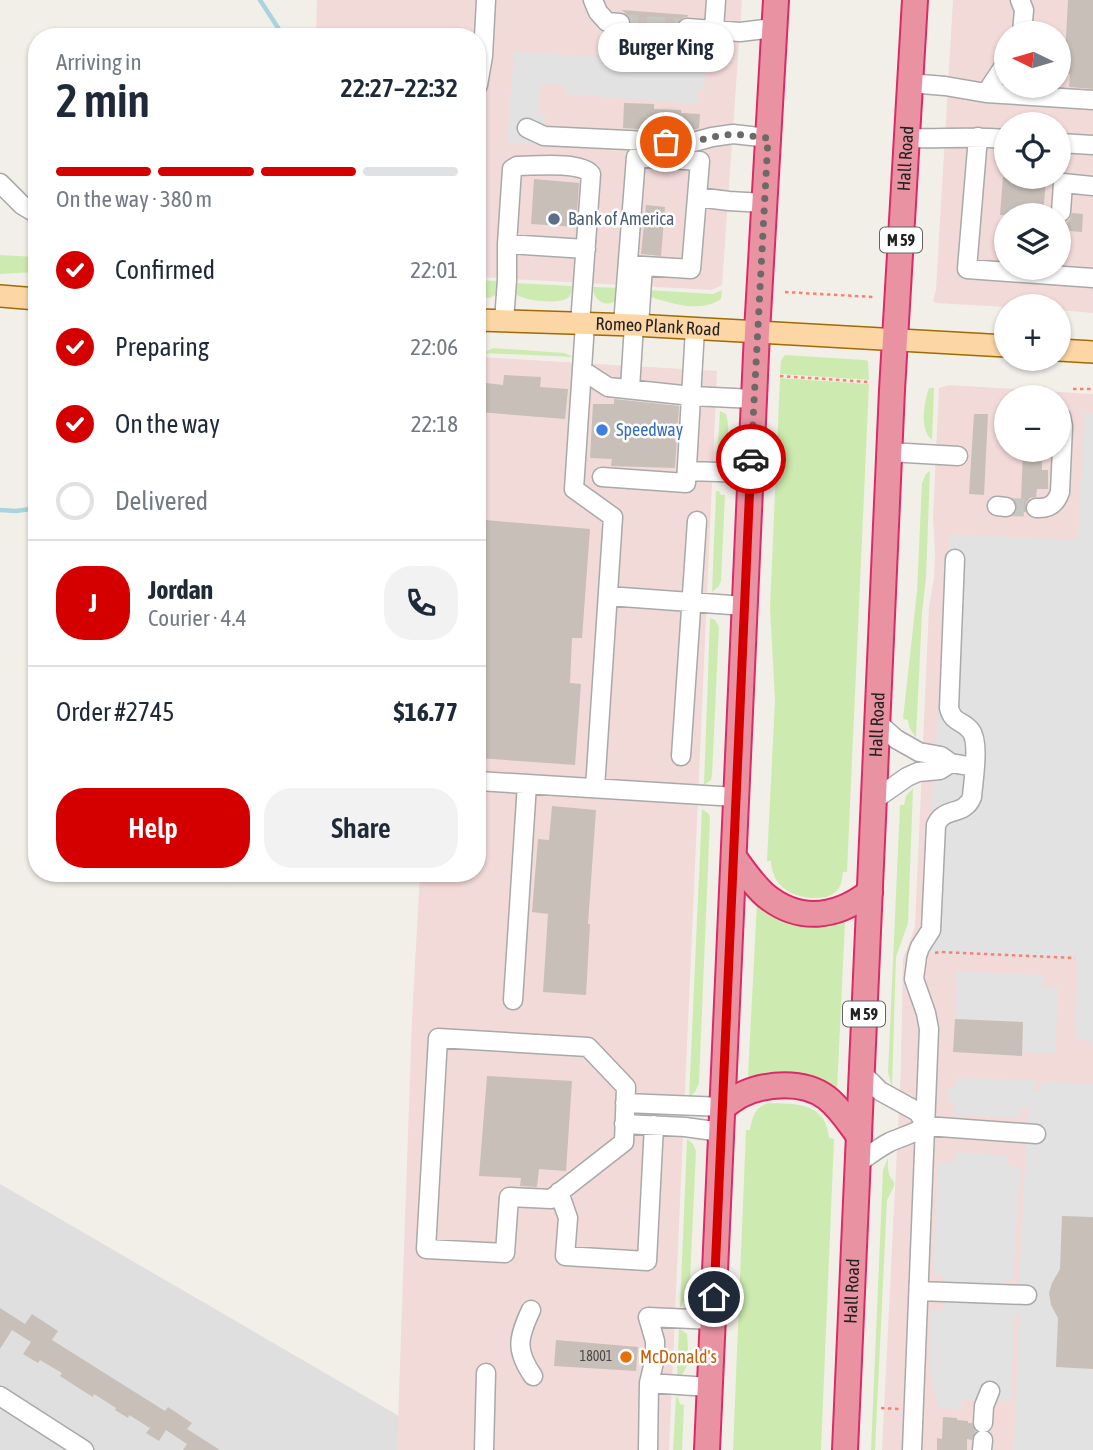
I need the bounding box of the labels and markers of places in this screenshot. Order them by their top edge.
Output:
callout: Burger King [598,23,734,72]
pin [636,112,696,172]
place label: Bank of America [568,208,674,229]
marker: Bank of America [546,211,562,227]
place label: Speedway [616,419,683,440]
marker: Speedway [594,422,610,438]
pin [684,1267,744,1327]
place label: McDonald's [640,1346,717,1367]
marker: McDonald's [618,1349,634,1365]

